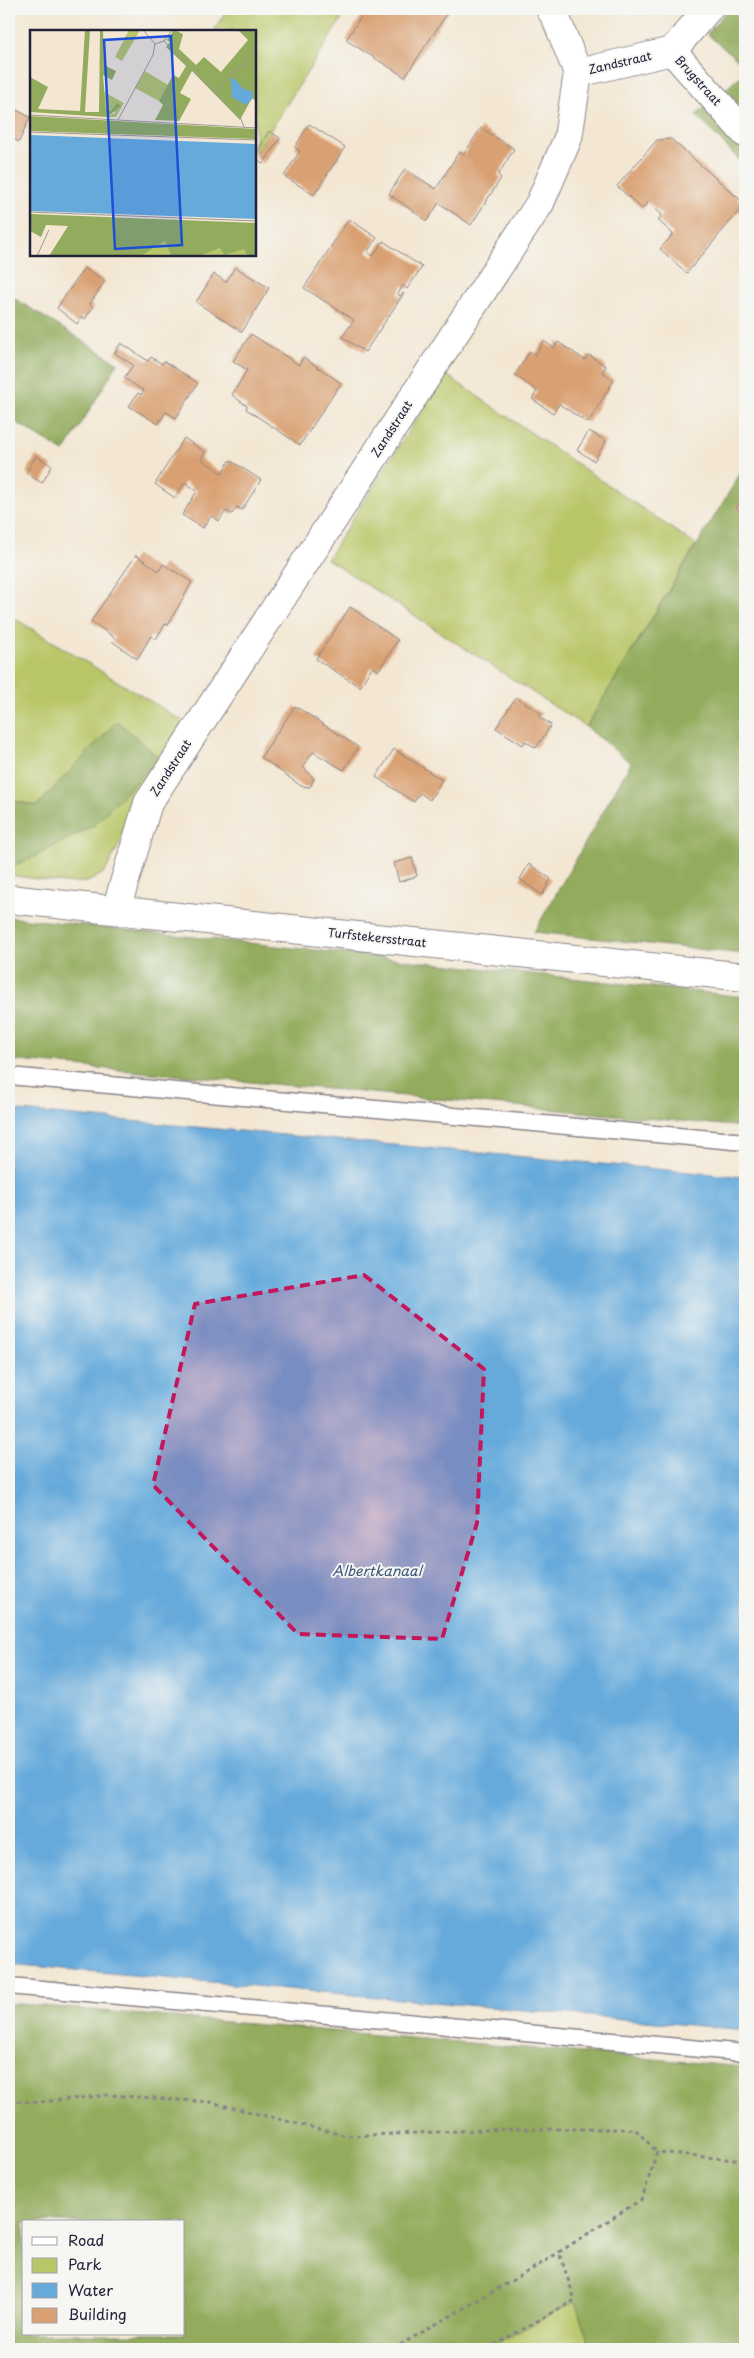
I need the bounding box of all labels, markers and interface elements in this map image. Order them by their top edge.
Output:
inset map [30,30,256,256]
street label: Zandstraat [586,46,653,78]
street label: Brugstraat [671,51,726,110]
street label: Zandstraat [366,396,416,460]
street label: Zandstraat [145,735,195,799]
street label: Turfstekersstraat [327,923,428,951]
water label: Albertkanaal [332,1560,424,1581]
legend [22,2220,185,2336]
text: Road [68,2228,104,2251]
text: Park [68,2252,102,2275]
text: Water [68,2278,113,2301]
text: Building [68,2302,127,2325]

